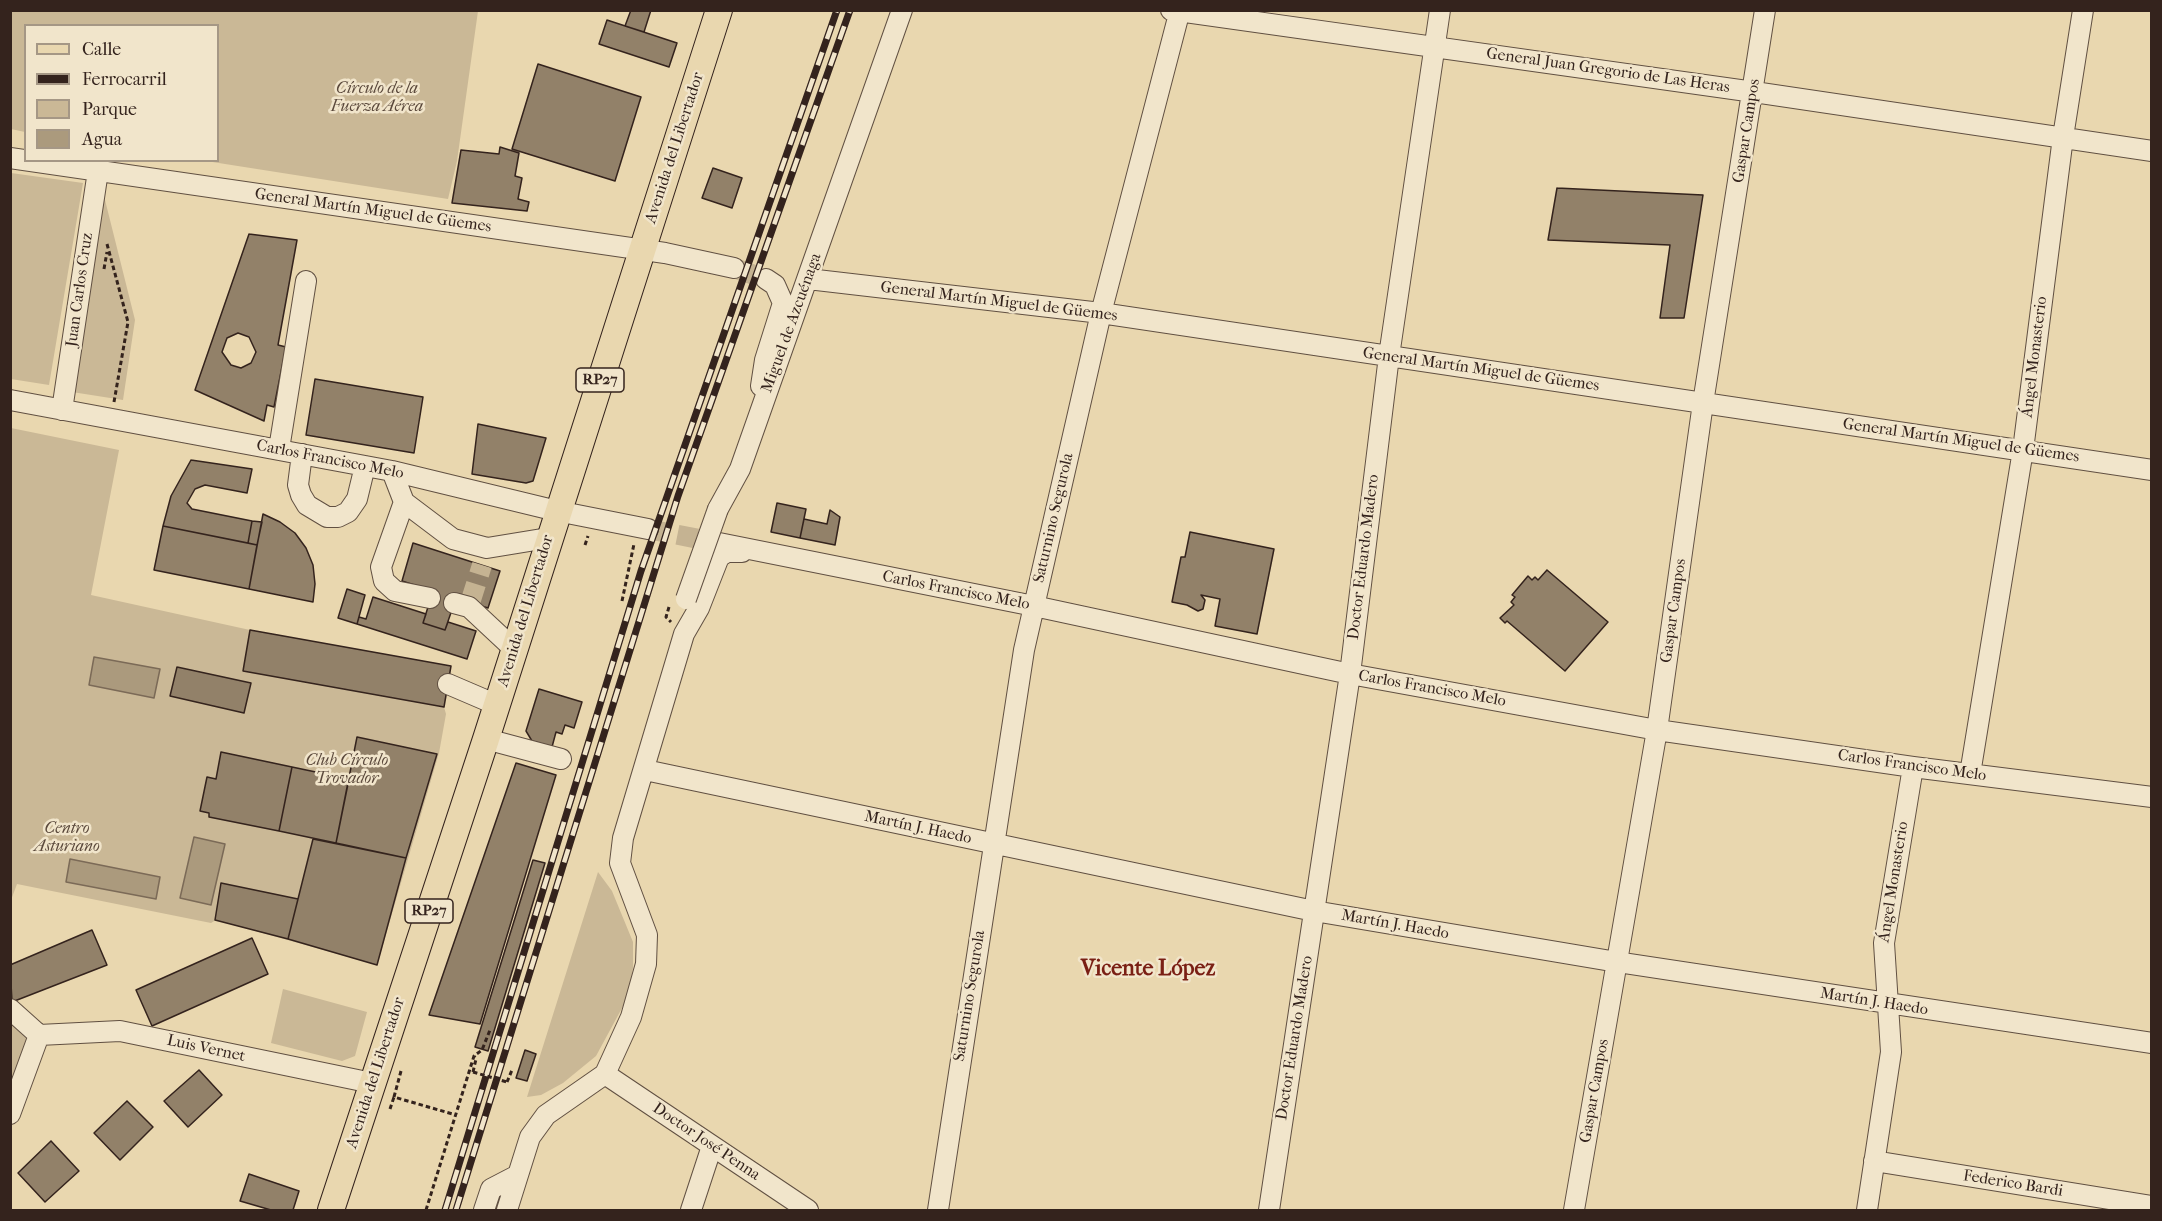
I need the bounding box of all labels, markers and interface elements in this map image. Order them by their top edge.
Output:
legend [24,24,219,162]
text: Calle [82,39,121,60]
street label: General Juan Gregorio de Las Heras [1485,44,1731,98]
text: Ferrocarril [82,69,167,90]
street label: Avenida del Libertador [642,70,708,226]
street label: Gaspar Campos [1729,78,1765,184]
park label: Círculo de la Fuerza Aérea [331,79,423,117]
text: Parque [82,99,137,120]
text: Agua [82,129,122,150]
street label: General Martín Miguel de Güemes [253,185,493,237]
street label: Juan Carlos Cruz [62,232,98,348]
street label: Miguel de Azcuénaga [758,251,826,395]
street label: General Martín Miguel de Güemes [879,278,1119,326]
street label: Ángel Monasterio [2018,295,2052,419]
street label: General Martín Miguel de Güemes [1361,344,1601,396]
road number: RP27 [576,368,624,392]
street label: General Martín Miguel de Güemes [1841,415,2081,467]
street label: Carlos Francisco Melo [255,436,405,484]
street label: Saturnino Segurola [1030,451,1078,585]
street label: Doctor Eduardo Madero [1344,473,1384,641]
street label: Avenida del Libertador [494,533,558,689]
street label: Gaspar Campos [1657,558,1691,664]
street label: Carlos Francisco Melo [881,567,1031,615]
street label: Carlos Francisco Melo [1357,667,1507,711]
street label: Carlos Francisco Melo [1837,746,1987,786]
park label: Club Círculo Trovador [306,751,388,789]
street label: Martín J. Haedo [863,807,973,849]
park label: Centro Asturiano [34,819,100,857]
street label: Ángel Monasterio [1875,820,1913,944]
road number: RP27 [405,899,453,923]
street label: Martín J. Haedo [1340,906,1450,944]
street label: Saturnino Segurola [950,929,990,1063]
street label: Doctor Eduardo Madero [1272,954,1318,1122]
district label: Vicente López [1081,957,1215,983]
street label: Martín J. Haedo [1819,984,1929,1020]
street label: Avenida del Libertador [343,995,409,1151]
street label: Luis Vernet [165,1031,247,1067]
street label: Gaspar Campos [1576,1038,1614,1144]
street label: Doctor José Penna [649,1099,763,1185]
street label: Federico Bardi [1962,1167,2064,1201]

